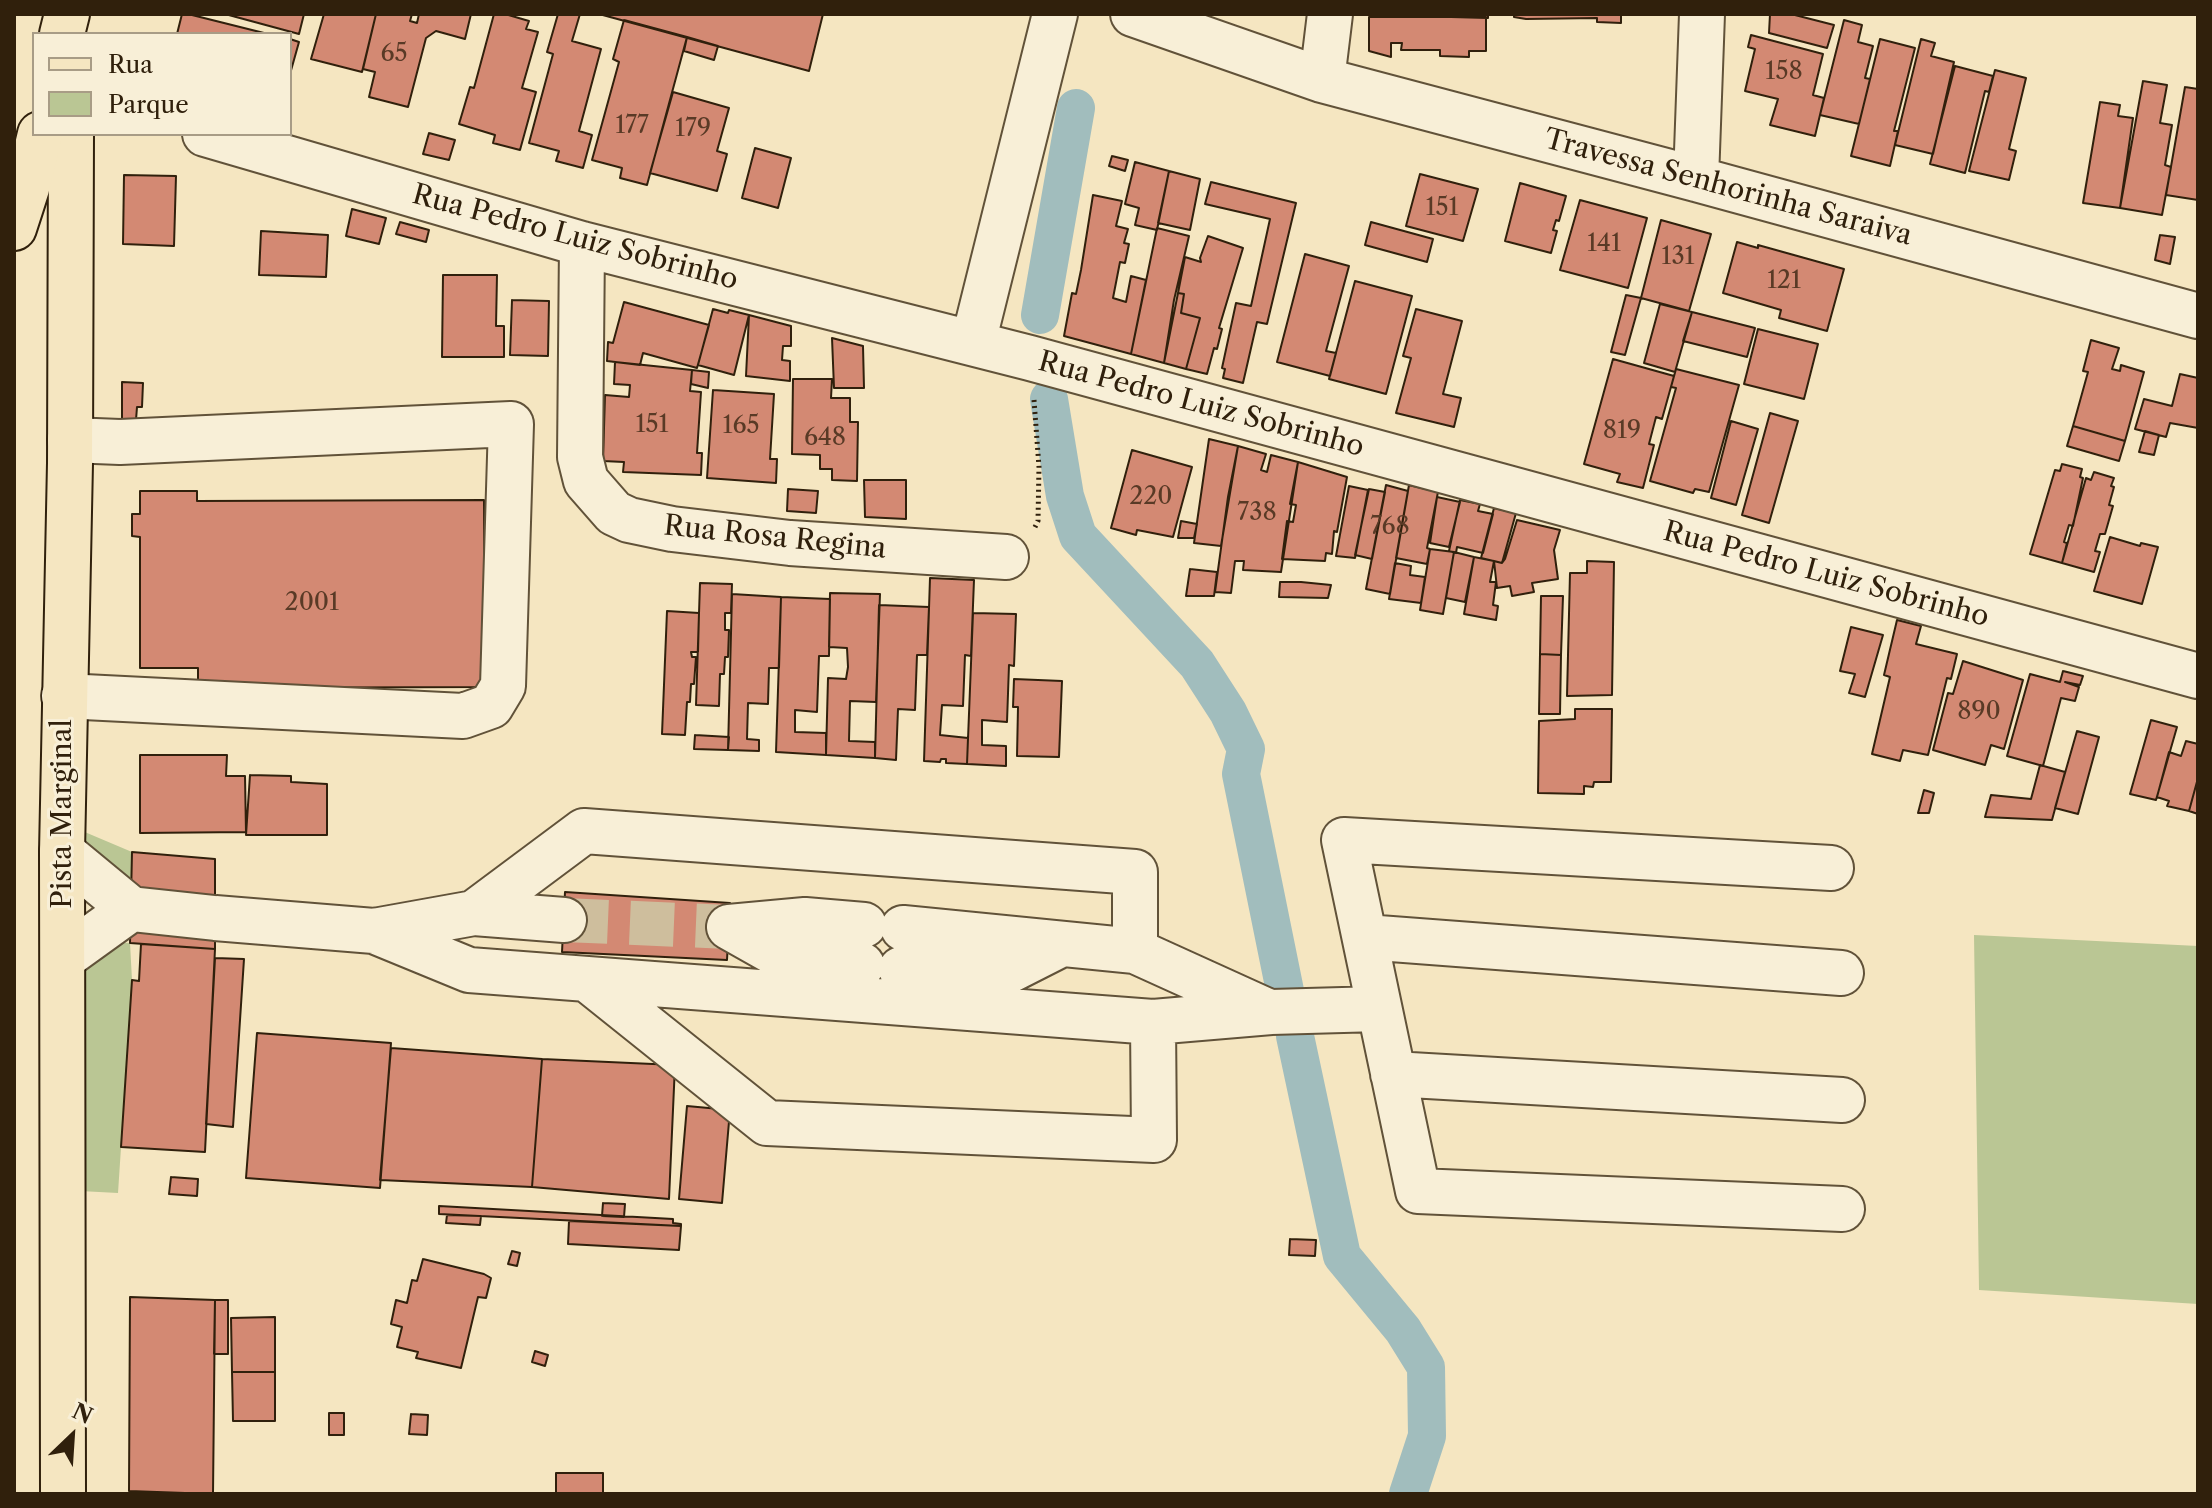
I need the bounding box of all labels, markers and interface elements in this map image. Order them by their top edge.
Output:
legend [32,32,292,136]
house number: 65 [380,40,408,68]
text: Rua [108,50,153,79]
house number: 158 [1765,58,1803,86]
text: Parque [108,90,189,119]
house number: 177 [615,112,649,140]
house number: 179 [675,115,711,143]
street label: Travessa Senhorinha Saraiva [1541,123,1915,253]
street label: Rua Pedro Luiz Sobrinho [408,178,742,298]
house number: 151 [1425,194,1459,222]
house number: 141 [1587,230,1621,258]
house number: 131 [1661,243,1695,271]
house number: 121 [1767,267,1801,295]
street label: Rua Pedro Luiz Sobrinho [1034,345,1368,465]
house number: 151 [635,411,669,439]
house number: 165 [722,412,760,440]
house number: 819 [1603,417,1641,445]
house number: 648 [804,424,846,452]
house number: 220 [1130,483,1172,511]
house number: 738 [1237,499,1277,527]
street label: Rua Rosa Regina [662,510,888,566]
house number: 768 [1370,513,1410,541]
street label: Rua Pedro Luiz Sobrinho [1659,515,1993,635]
house number: 2001 [285,589,339,617]
house number: 890 [1957,698,2001,726]
street label: Pista Marginal [46,719,80,909]
north arrow [32,1396,112,1476]
text: N [68,1398,97,1430]

